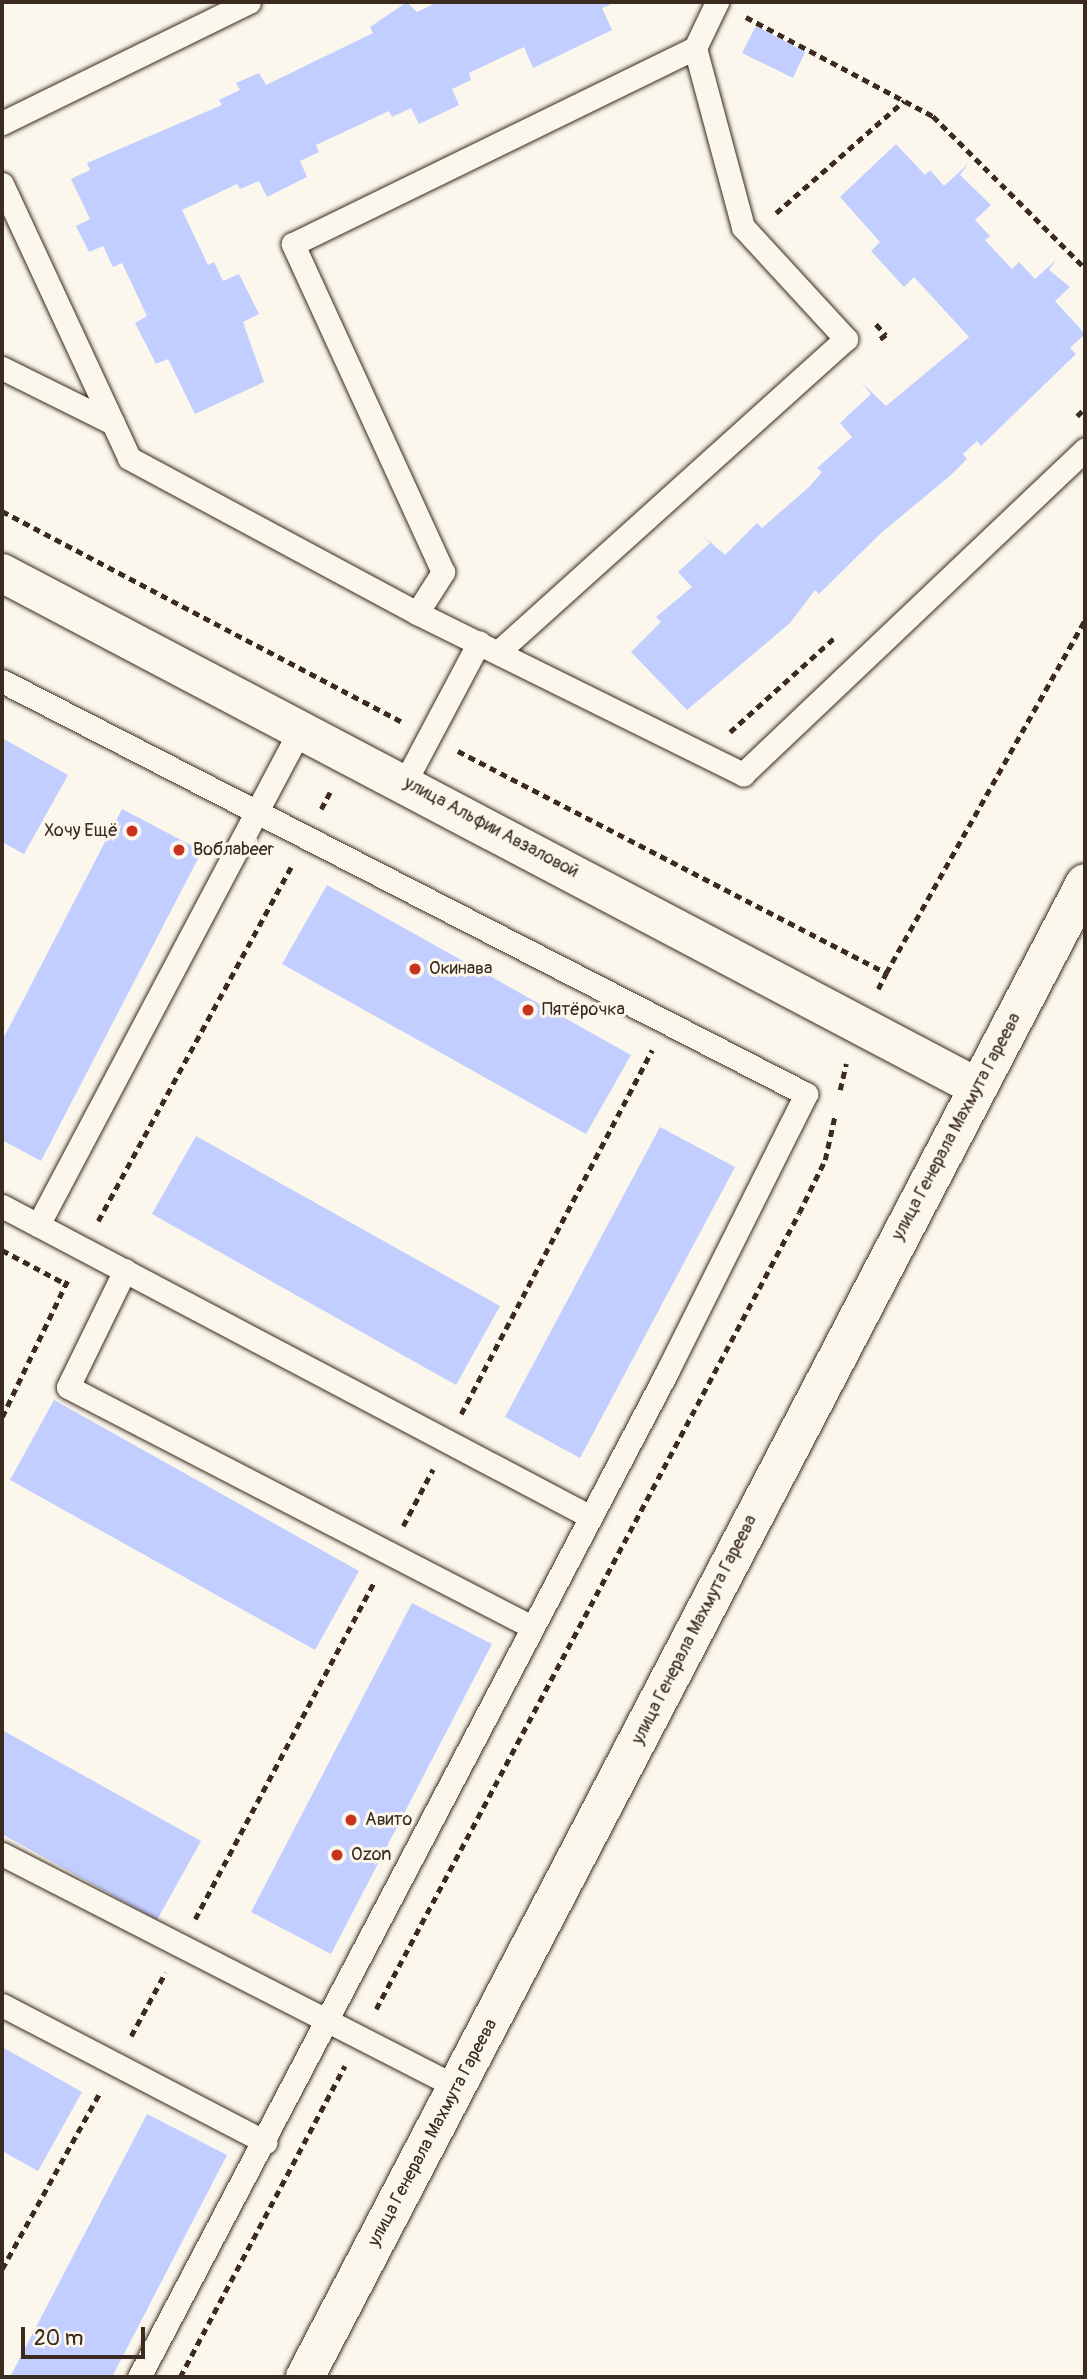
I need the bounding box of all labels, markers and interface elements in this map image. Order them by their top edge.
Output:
street label: улица Альфии Авзаловой [400,773,582,883]
place label: Хочу Ещё [44,820,118,842]
marker: Хочу Ещё [124,823,140,839]
place label: Воблаbeer [193,839,274,861]
marker: Воблаbeer [171,842,187,858]
place label: Окинава [429,958,492,980]
marker: Окинава [407,961,423,977]
place label: Пятёрочка [542,999,625,1021]
marker: Пятёрочка [520,1002,536,1018]
street label: улица Генерала Махмута Гареева [888,1010,1026,1244]
street label: улица Генерала Махмута Гареева [628,1512,762,1748]
place label: Авито [365,1809,412,1831]
marker: Авито [343,1812,359,1828]
place label: Ozon [351,1844,391,1866]
marker: Ozon [329,1847,345,1863]
street label: улица Генерала Махмута Гареева [364,2016,502,2250]
scale bar [24,2312,149,2356]
text: 20 m [34,2325,83,2352]

